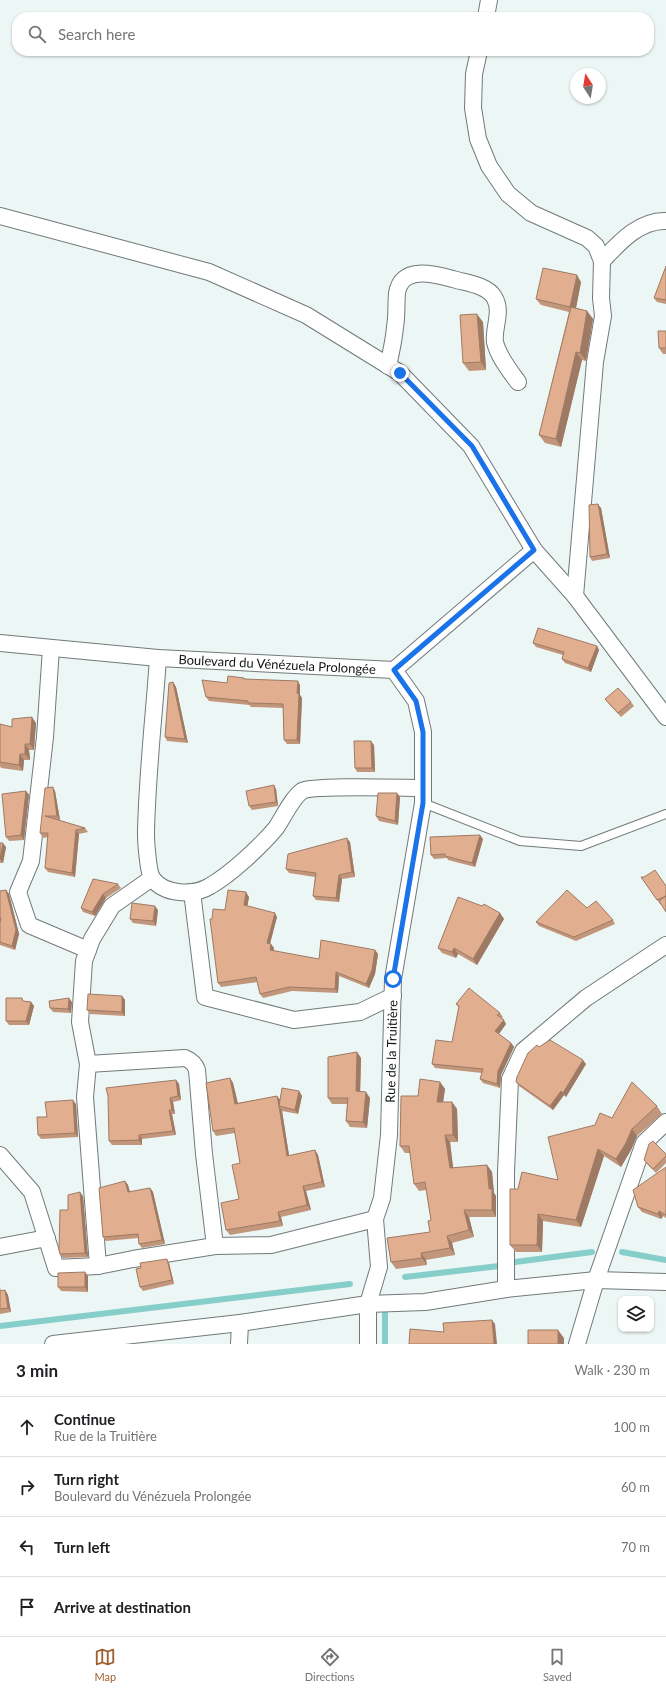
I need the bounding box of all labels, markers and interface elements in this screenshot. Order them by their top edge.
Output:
search box [12,12,654,56]
icon: search [26,23,48,45]
text: Search here [58,25,135,43]
north arrow [570,68,606,104]
route end [391,364,409,382]
street label: Boulevard du Vénézuela Prolongée [178,651,376,677]
route start [384,970,402,988]
street label: Rue de la Truitière [382,1000,400,1103]
map controls [618,1296,654,1332]
button: layers [618,1296,654,1332]
text: 3 min [16,1360,58,1381]
text: Walk · 230 m [574,1362,650,1378]
text: Continue [54,1410,115,1428]
icon: ahead [16,1416,38,1438]
text: 100 m [613,1419,650,1435]
text: Rue de la Truitière [54,1428,157,1444]
text: Turn right [54,1470,119,1488]
icon: right [16,1476,38,1498]
text: 60 m [621,1479,650,1495]
text: Boulevard du Vénézuela Prolongée [54,1488,251,1504]
icon: left [16,1536,38,1558]
text: Turn left [54,1538,110,1556]
text: 70 m [621,1539,650,1555]
icon: arrive [16,1596,38,1618]
text: Arrive at destination [54,1598,191,1616]
tab: Map [94,1646,116,1683]
tab: Directions [305,1646,354,1683]
tab: Saved [543,1646,572,1683]

